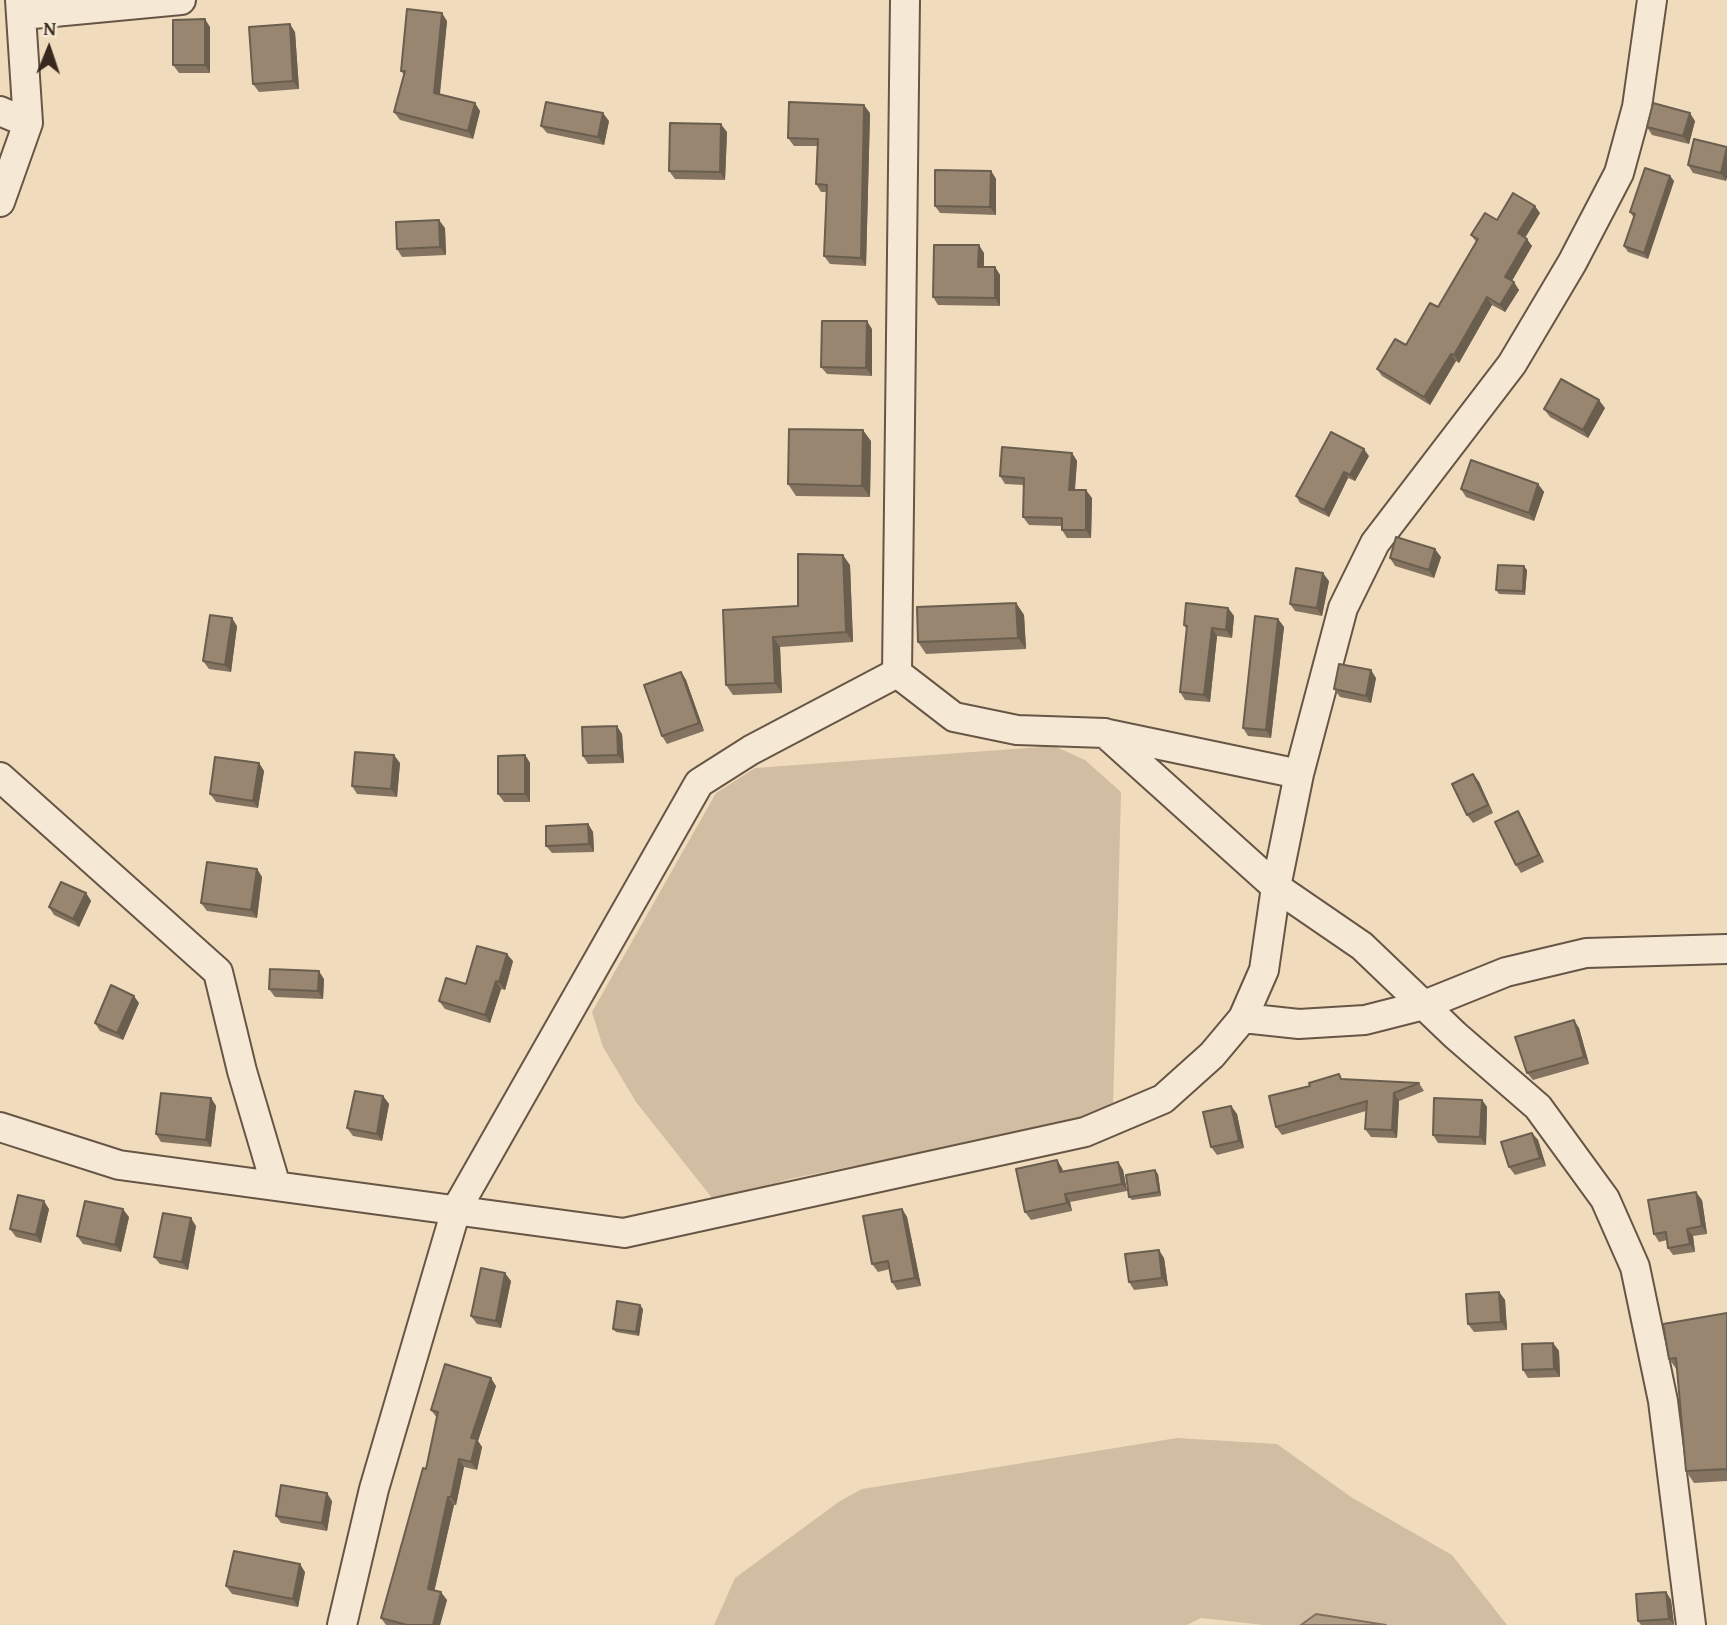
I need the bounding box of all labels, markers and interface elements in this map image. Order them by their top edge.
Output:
north arrow [14,14,84,84]
text: N [43,14,57,42]

